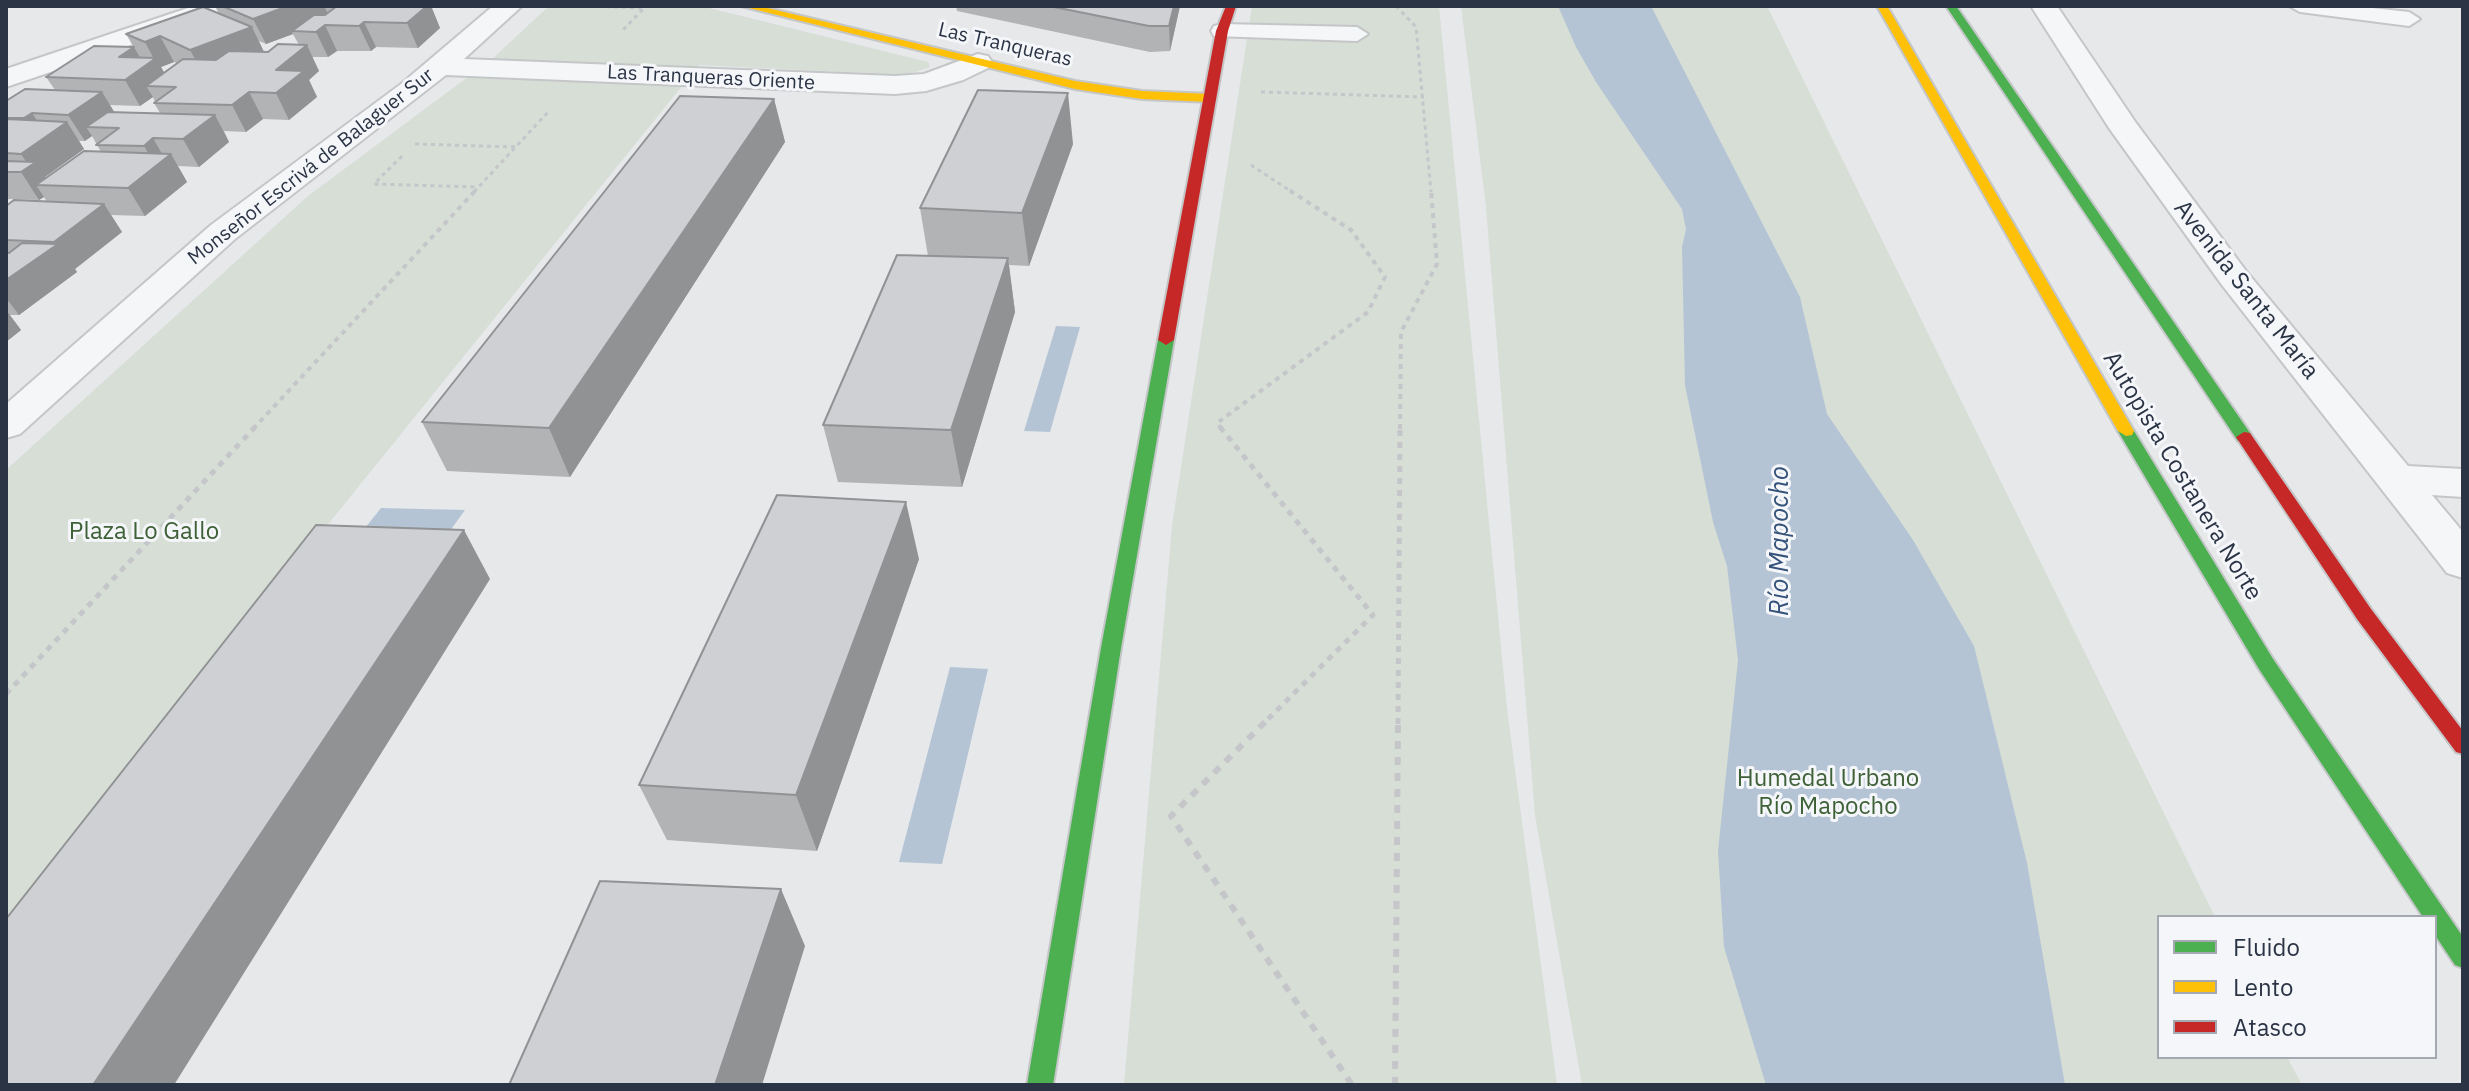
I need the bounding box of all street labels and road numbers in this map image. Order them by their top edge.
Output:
street label: Las Tranqueras [936,18,1074,72]
street label: Las Tranqueras Oriente [606,61,816,95]
street label: Monseñor Escrivá de Balaguer Sur [183,64,439,270]
street label: Avenida Santa María [2167,195,2325,385]
street label: Autopista Costanera Norte [2096,346,2268,606]

